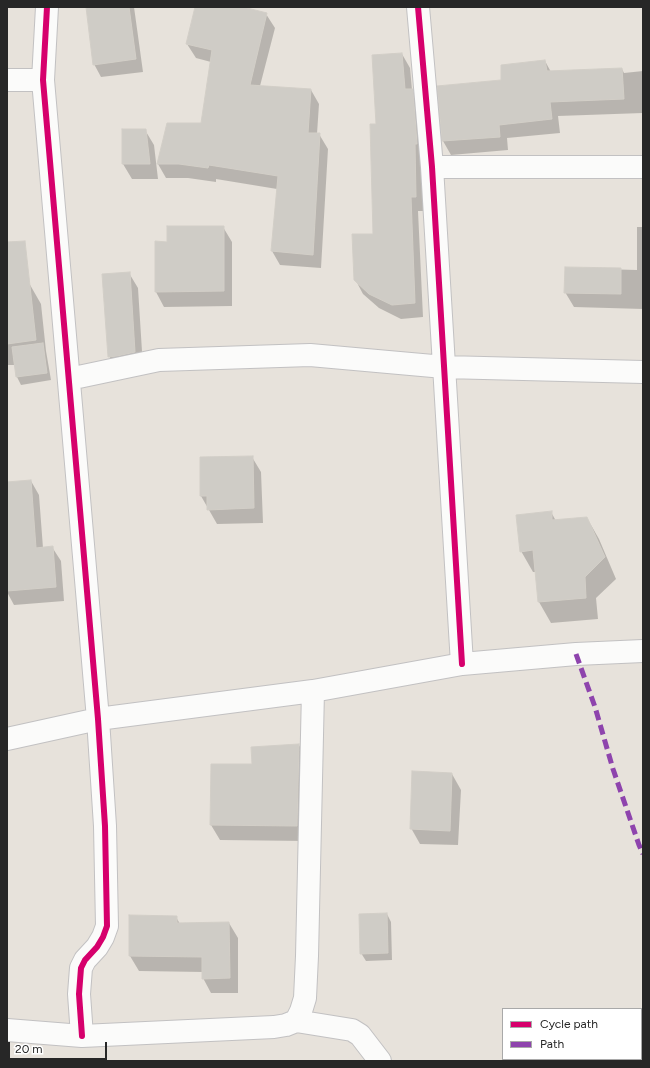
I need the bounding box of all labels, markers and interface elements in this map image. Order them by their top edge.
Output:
legend [502,1008,642,1060]
text: Cycle path [540,1017,598,1031]
scale bar [10,1034,109,1060]
text: Path [540,1037,564,1051]
text: 20 m [15,1042,43,1056]

